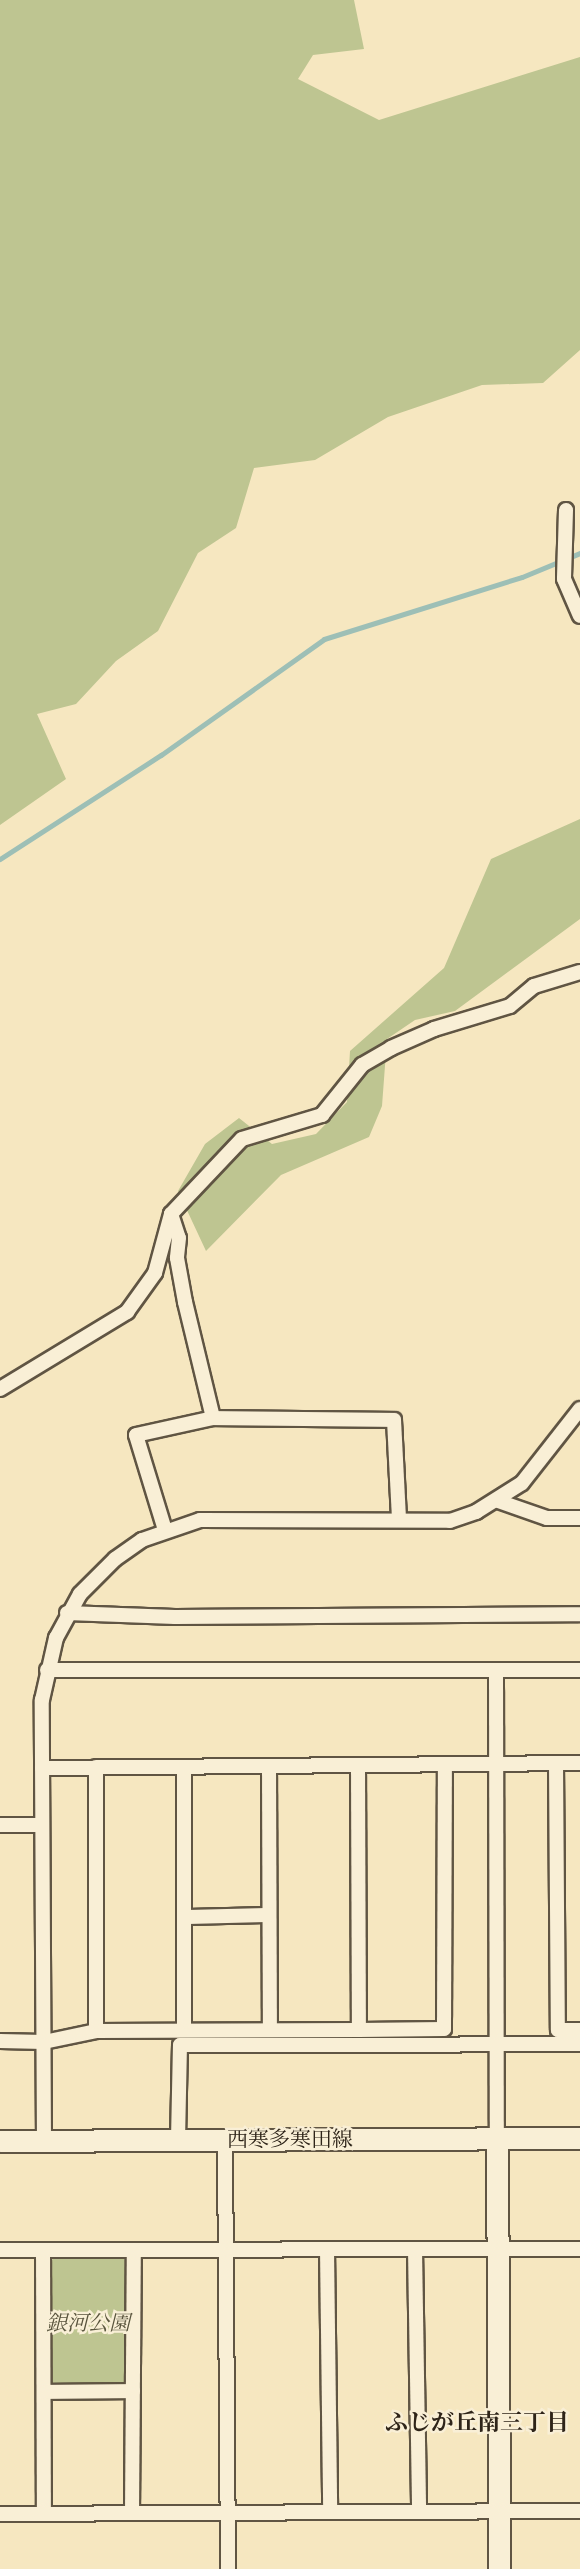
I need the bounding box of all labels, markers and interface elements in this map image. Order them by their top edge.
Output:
street label: 西寒多寒田線 [227,2126,353,2152]
park label: 銀河公園 [46,2310,130,2336]
district label: ふじが丘南三丁目 [385,2408,569,2436]

